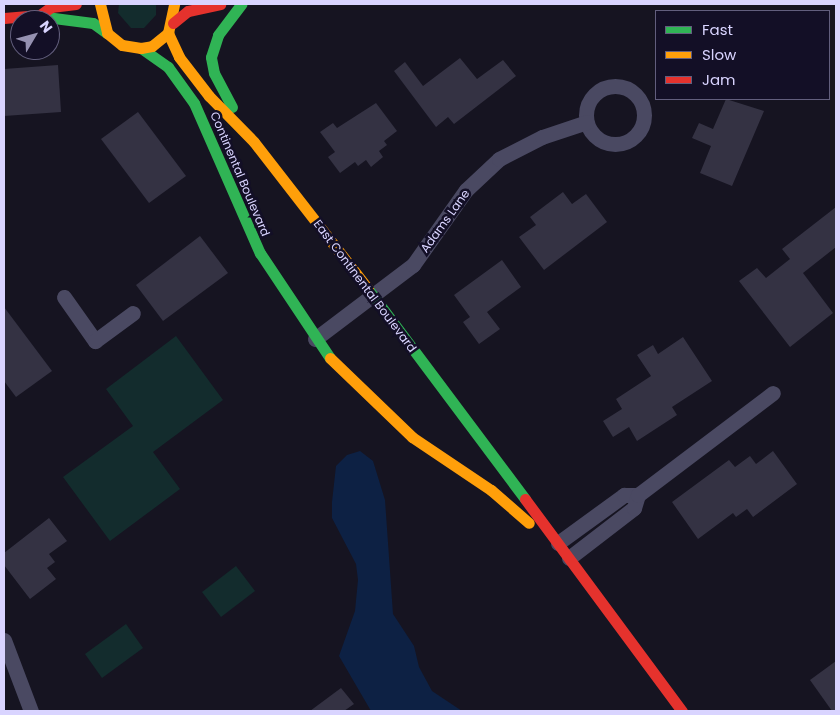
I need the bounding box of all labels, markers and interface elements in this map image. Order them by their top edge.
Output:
north arrow [10,10,60,60]
legend [655,10,830,100]
text: N [35,16,57,37]
text: Fast [702,19,733,40]
text: Slow [702,44,736,65]
text: Jam [702,69,736,90]
street label: Continental Boulevard [207,110,273,238]
street label: Adams Lane [417,187,473,255]
street label: East Continental Boulevard [310,217,420,355]

